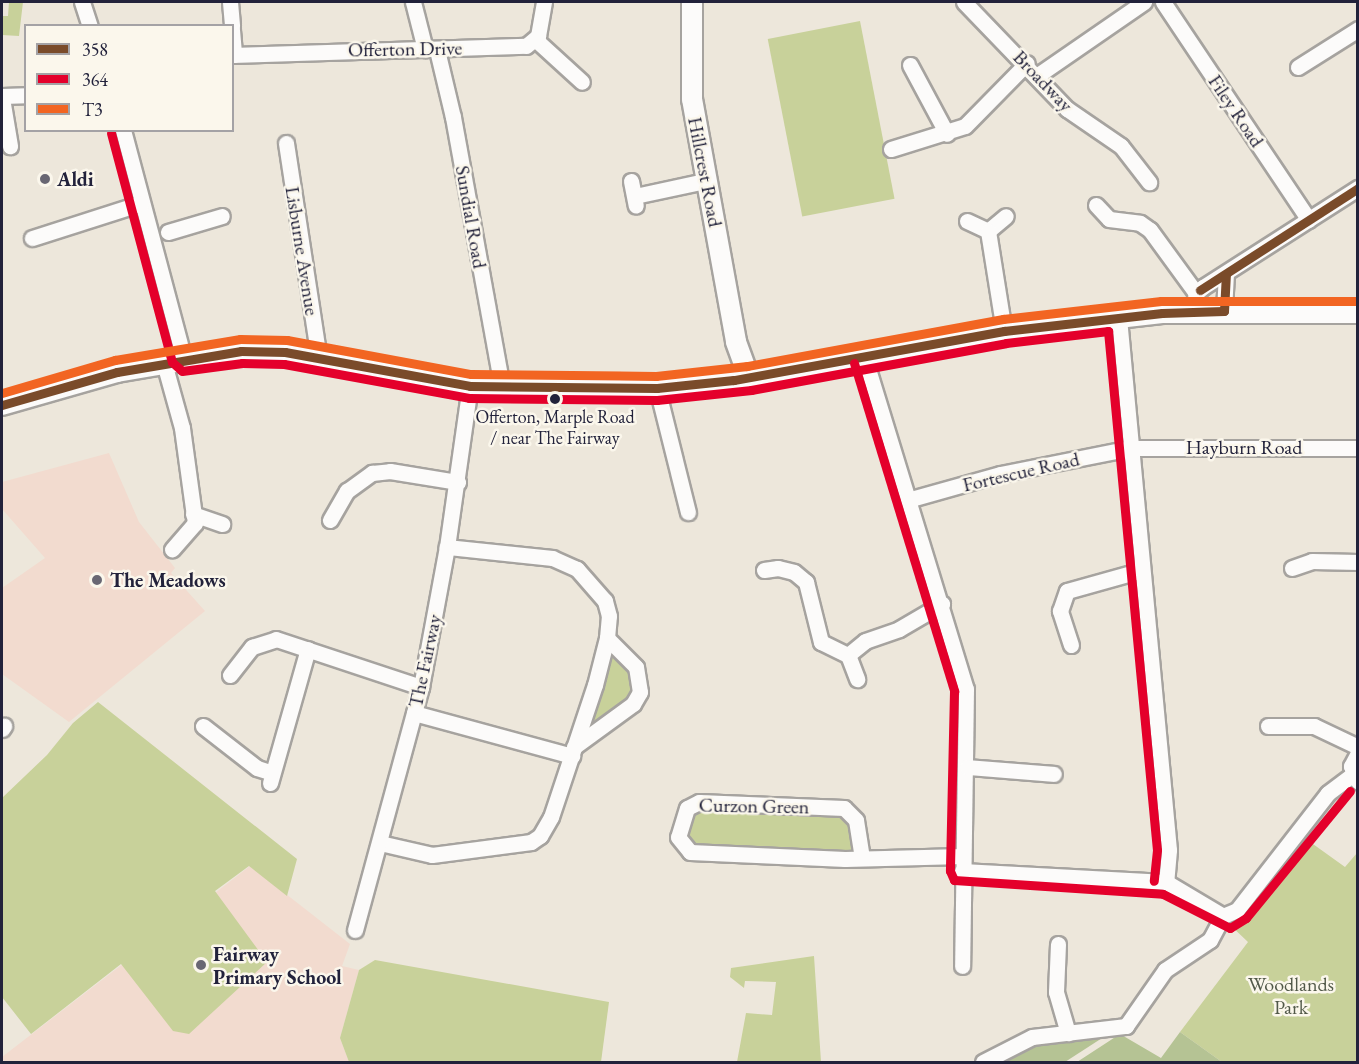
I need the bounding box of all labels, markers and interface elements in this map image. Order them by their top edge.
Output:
legend [24,24,234,132]
street label: Offerton Drive [348,36,462,62]
text: 358 [82,38,108,61]
street label: Broadway [1008,45,1078,117]
text: 364 [82,68,108,91]
street label: Filey Road [1203,70,1269,152]
text: T3 [82,98,103,121]
street label: Hillcrest Road [683,115,727,229]
street label: Sundial Road [450,164,492,270]
place label: Aldi [57,167,94,191]
marker: Aldi [38,172,52,186]
street label: Lisburne Avenue [280,185,324,317]
marker: Offerton, Marple Road / near The Fairway [549,393,561,405]
place label: Offerton, Marple Road / near The Fairway [475,407,635,450]
street label: Hayburn Road [1186,435,1302,459]
street label: Fortescue Road [960,447,1082,497]
place label: The Meadows [110,568,226,592]
marker: The Meadows [88,571,106,589]
street label: The Fairway [403,612,447,710]
street label: Curzon Green [698,793,810,819]
place label: Fairway Primary School [213,942,342,989]
marker: Fairway Primary School [194,958,208,972]
park label: Woodlands Park [1248,972,1334,1019]

